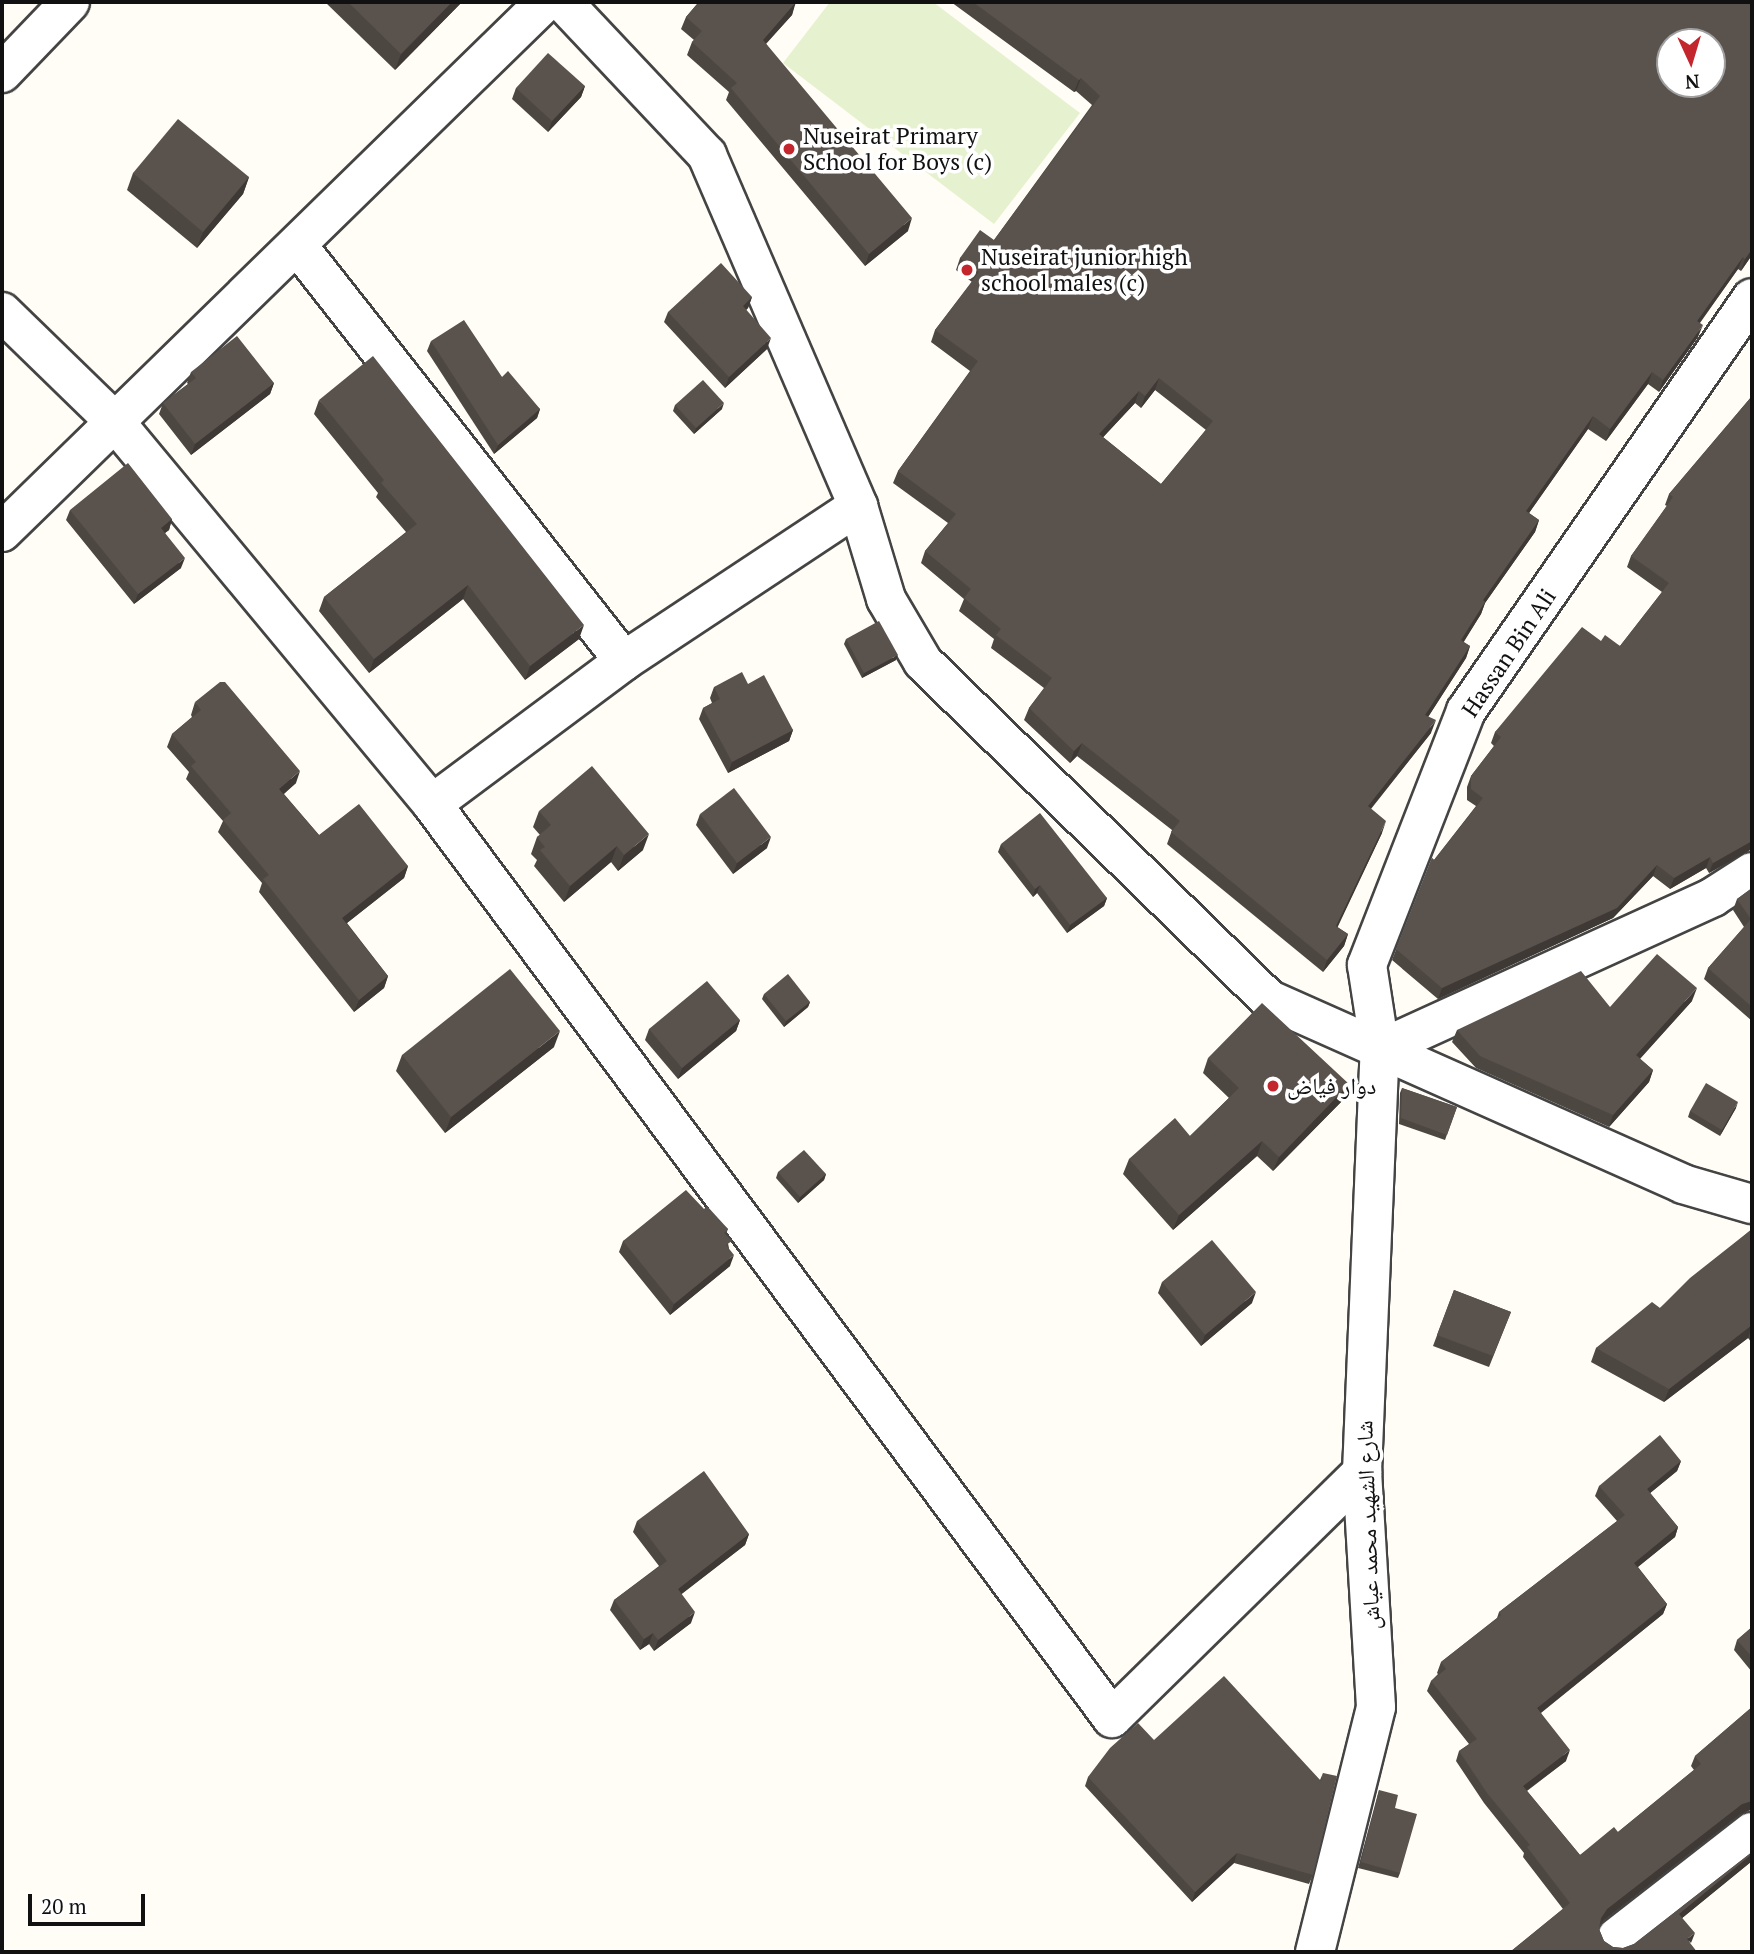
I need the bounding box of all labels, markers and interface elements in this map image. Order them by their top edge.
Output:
north arrow [1656,28,1726,98]
text: N [1684,69,1700,95]
place label: Nuseirat Primary School for Boys (c) [803,122,992,176]
marker: Nuseirat Primary School for Boys (c) [781,141,797,157]
place label: Nuseirat junior high school males (c) [981,243,1188,297]
marker: Nuseirat junior high school males (c) [959,262,975,278]
street label: Hassan Bin Ali [1456,584,1562,722]
place label: دوار فياض [1287,1072,1376,1100]
marker: دوار فياض [1265,1078,1281,1094]
street label: شارع الشهيد محمد عياش [1351,1420,1385,1630]
scale bar [32,1881,149,1925]
text: 20 m [41,1892,87,1920]

